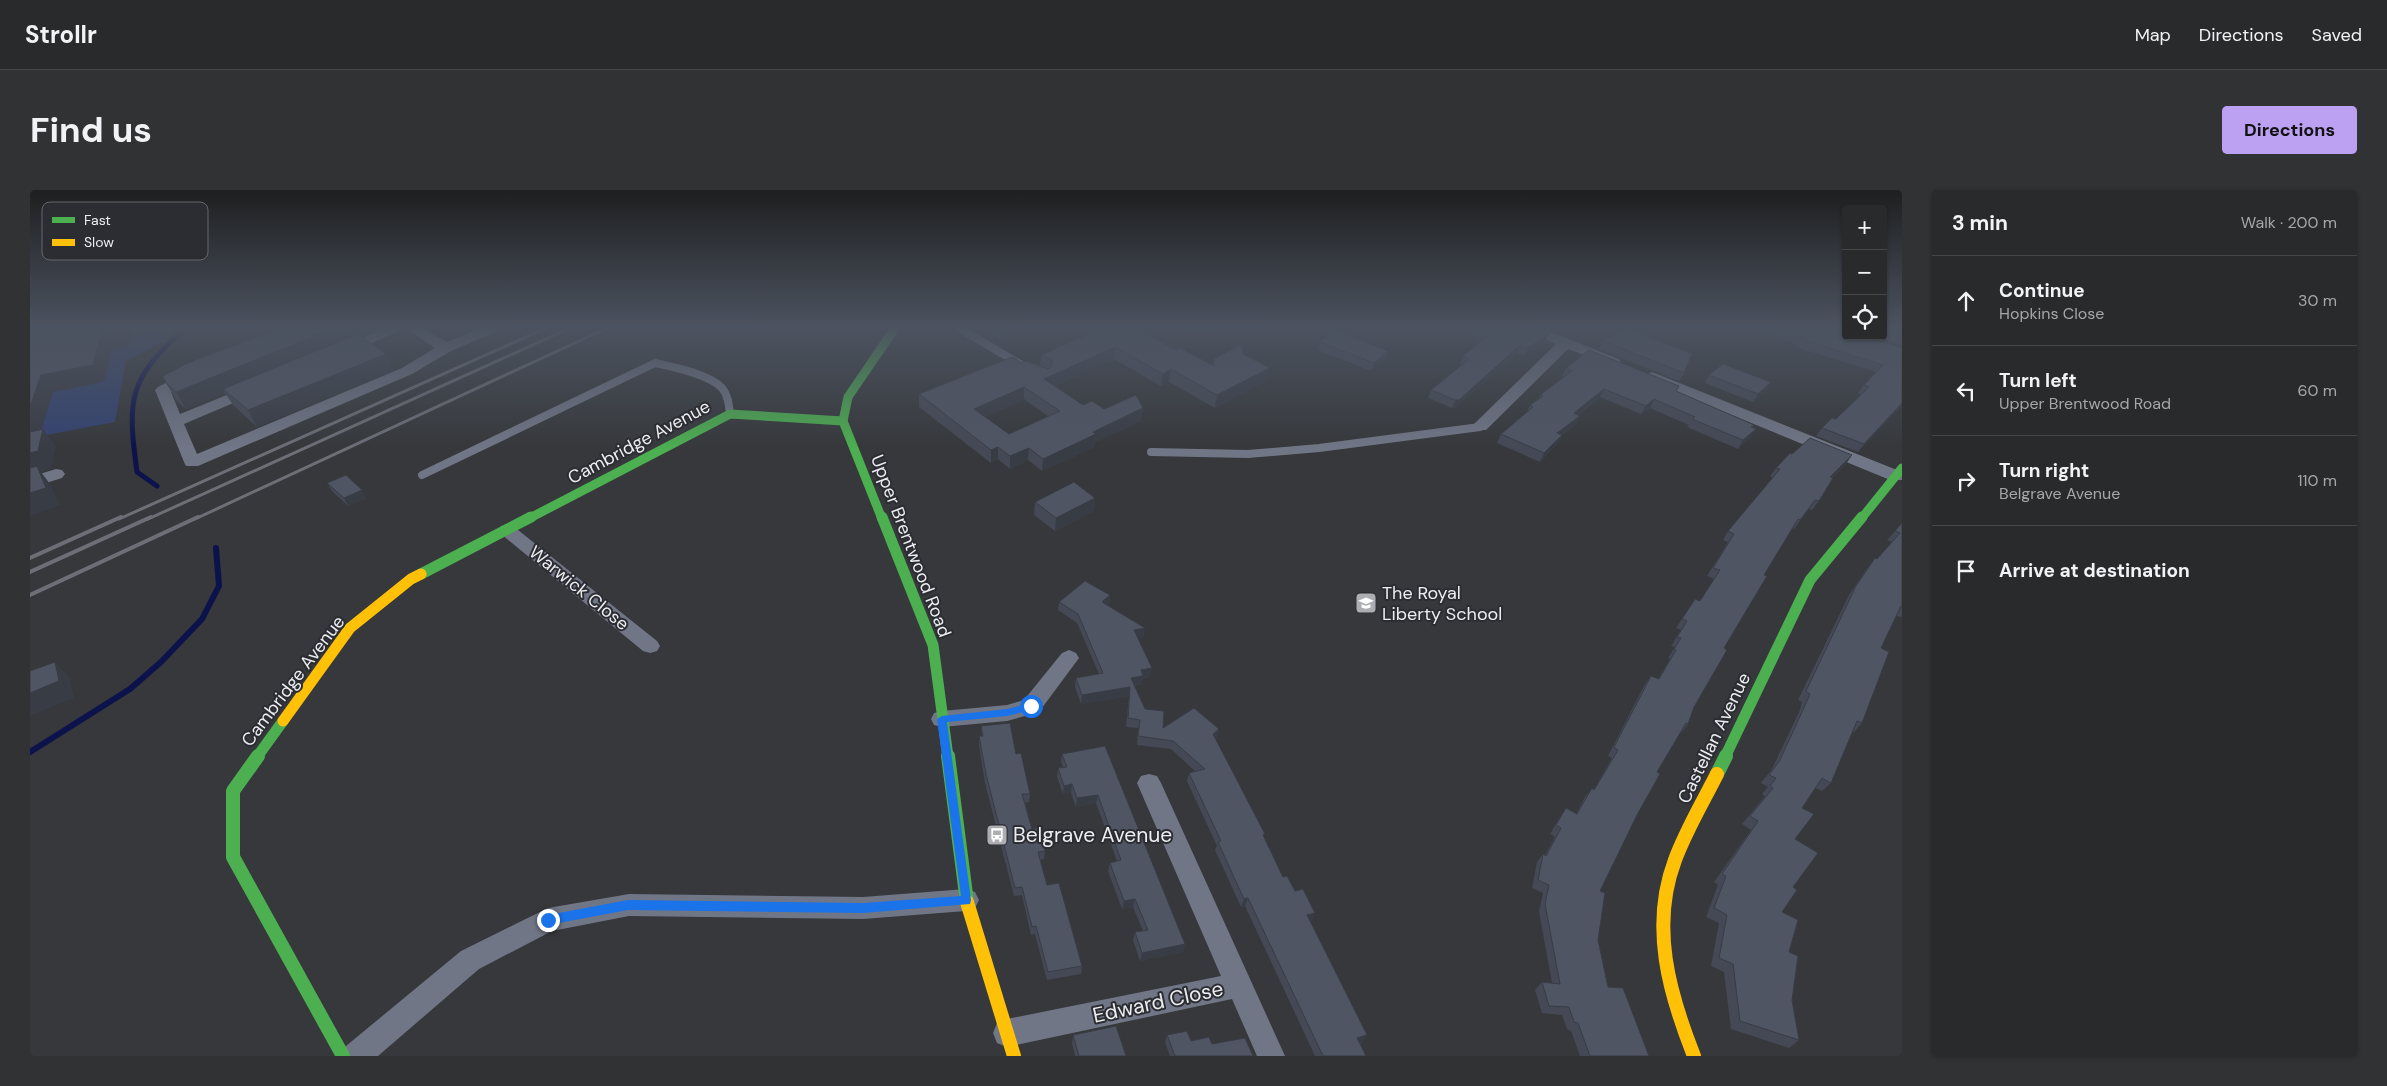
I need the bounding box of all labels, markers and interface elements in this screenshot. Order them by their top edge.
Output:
text: Strollr [25,19,97,50]
text: Map [2135,23,2171,47]
text: Directions [2199,23,2284,47]
text: Saved [2312,23,2362,47]
button: Directions [2222,106,2357,154]
text: Find us [30,107,152,153]
legend [42,202,208,260]
map controls [1842,205,1887,340]
button: + [1842,205,1887,250]
text: 3 min [1952,209,2008,237]
text: Fast [84,211,111,229]
text: Walk · 200 m [2241,212,2337,233]
text: Slow [84,233,114,251]
button: − [1842,250,1887,295]
text: Continue [1999,278,2085,303]
icon: ahead [1952,287,1980,315]
text: 30 m [2298,290,2337,311]
button: locate [1842,295,1887,340]
text: Hopkins Close [1999,303,2104,324]
text: Turn left [1999,368,2077,393]
icon: left [1952,377,1980,405]
text: 60 m [2297,380,2337,401]
text: Upper Brentwood Road [1999,393,2171,414]
street label: Cambridge Avenue [564,394,714,490]
street label: Upper Brentwood Road [865,451,957,641]
text: Turn right [1999,458,2089,483]
icon: right [1952,467,1980,495]
text: 110 m [2298,470,2337,491]
text: Belgrave Avenue [1999,483,2120,504]
street label: Warwick Close [524,540,634,636]
icon: arrive [1952,557,1980,585]
text: Arrive at destination [1999,558,2190,583]
place label: The Royal Liberty School [1382,581,1502,626]
school or university icon: The Royal Liberty School [1354,591,1378,615]
street label: Cambridge Avenue [236,611,350,751]
street label: Castellan Avenue [1672,669,1756,807]
route start [1020,695,1043,718]
place label: Belgrave Avenue [1013,821,1172,849]
bus stop icon: Belgrave Avenue [985,823,1009,847]
route end [537,909,560,932]
street label: Edward Close [1090,974,1226,1030]

